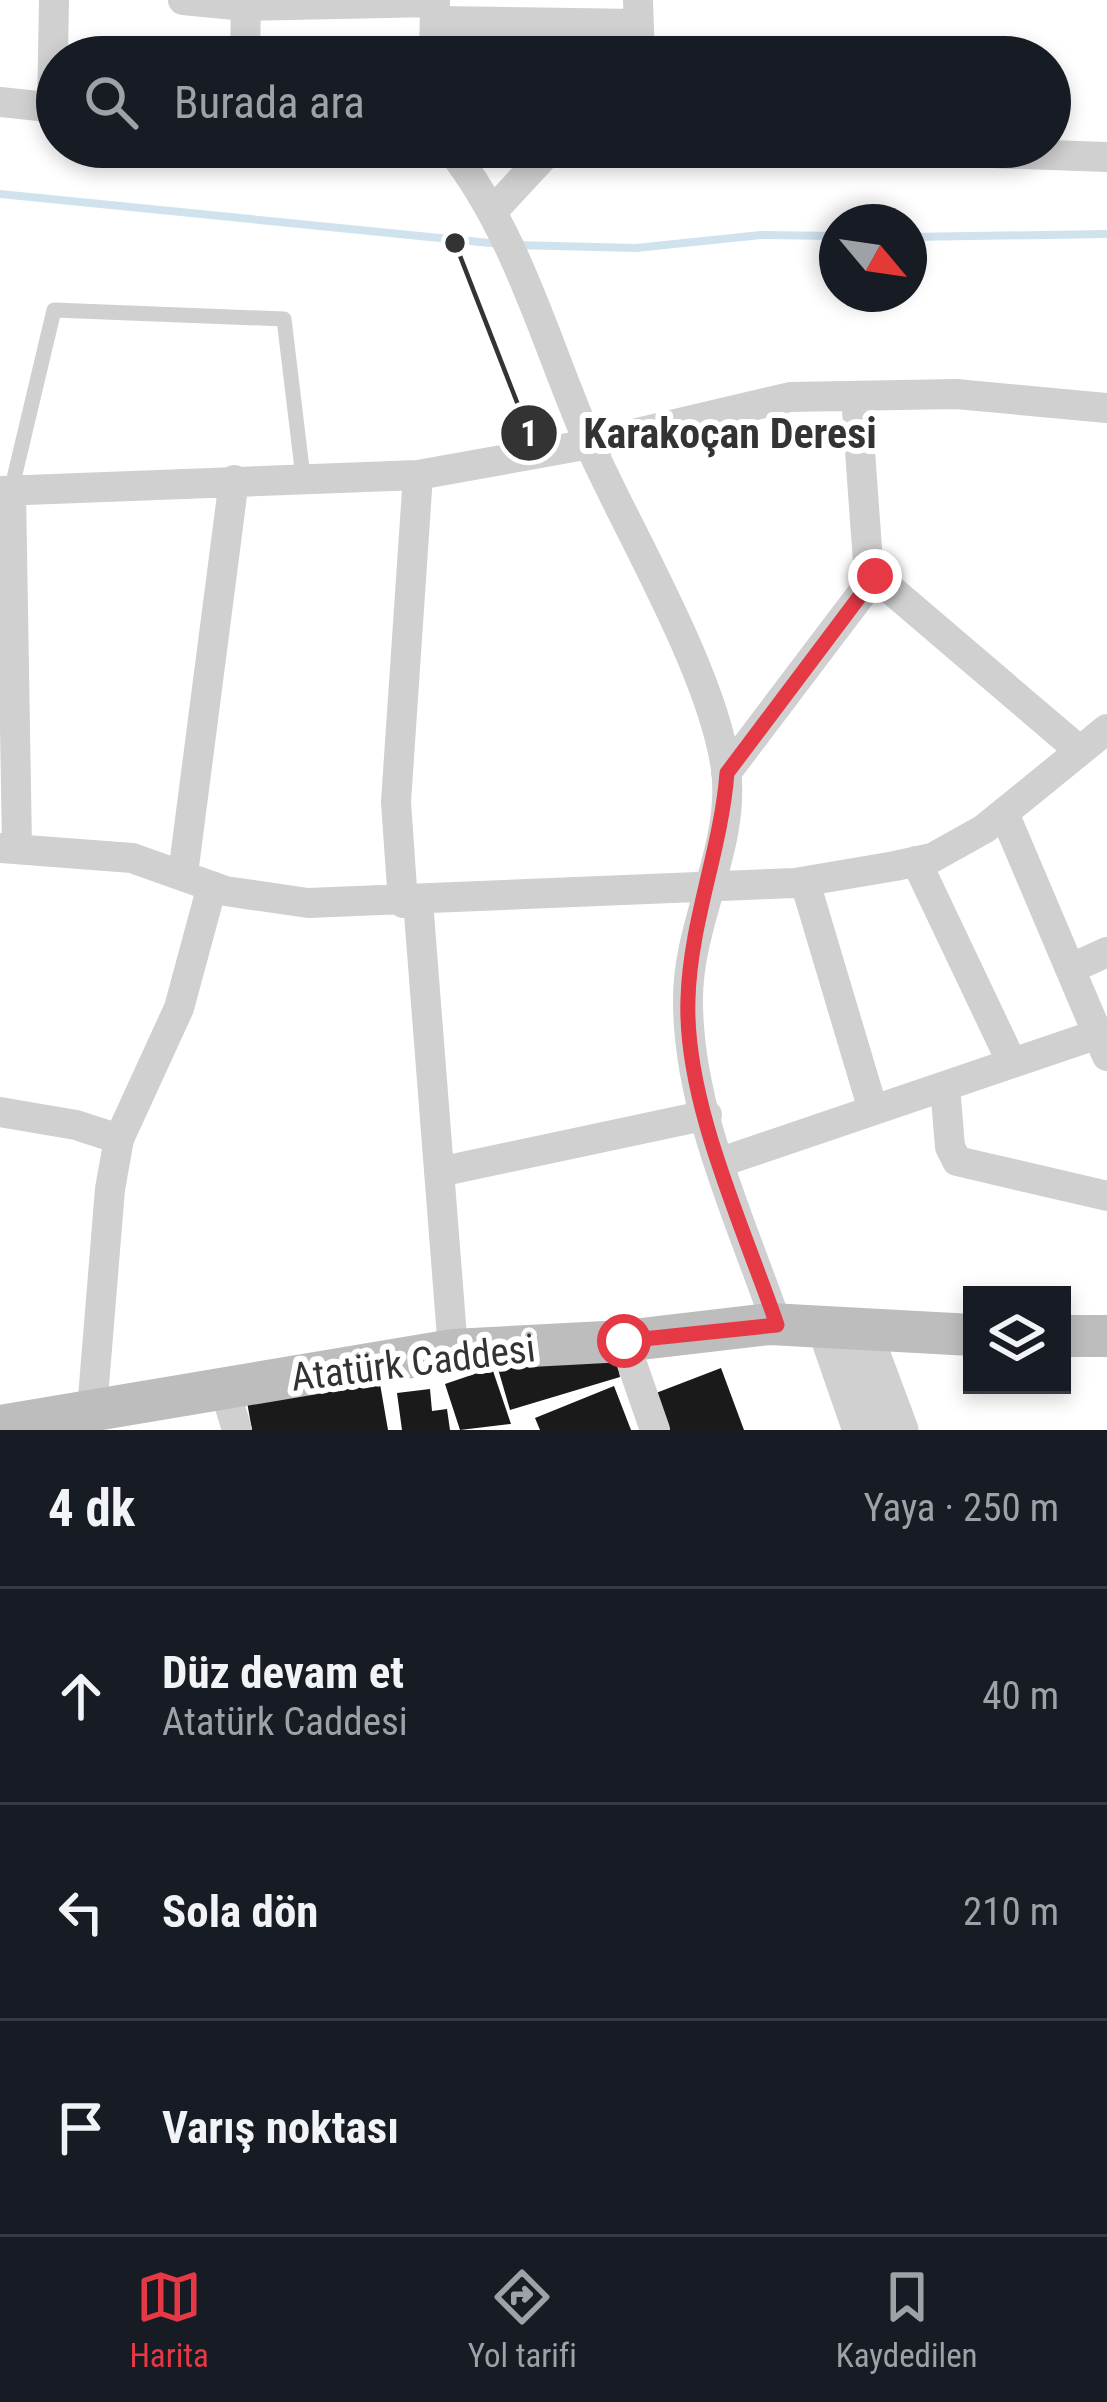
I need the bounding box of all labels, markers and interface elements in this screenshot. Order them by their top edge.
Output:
search box [36,36,1071,168]
icon: search [78,69,144,135]
text: Burada ara [174,76,365,129]
north arrow [819,204,927,312]
callout: Karakoçan Deresi [499,394,900,472]
text: Karakoçan Deresi [583,409,877,458]
text: 1 [520,413,538,455]
route end [848,549,902,603]
map controls [963,1286,1071,1394]
button: layers [963,1286,1071,1394]
route start [597,1314,651,1368]
street label: Atatürk Caddesi [288,1325,538,1401]
text: 4 dk [48,1479,135,1538]
text: Yaya · 250 m [863,1485,1059,1531]
text: Düz devam et [162,1646,404,1699]
icon: ahead [48,1663,114,1729]
text: 40 m [982,1673,1059,1719]
text: Atatürk Caddesi [162,1699,408,1745]
icon: left [48,1879,114,1945]
text: Sola dön [162,1885,318,1938]
text: 210 m [963,1889,1059,1935]
icon: arrive [48,2095,114,2161]
text: Varış noktası [162,2101,399,2154]
tab: Harita [129,2264,209,2375]
tab: Yol tarifi [468,2264,577,2375]
tab: Kaydedilen [836,2264,978,2375]

